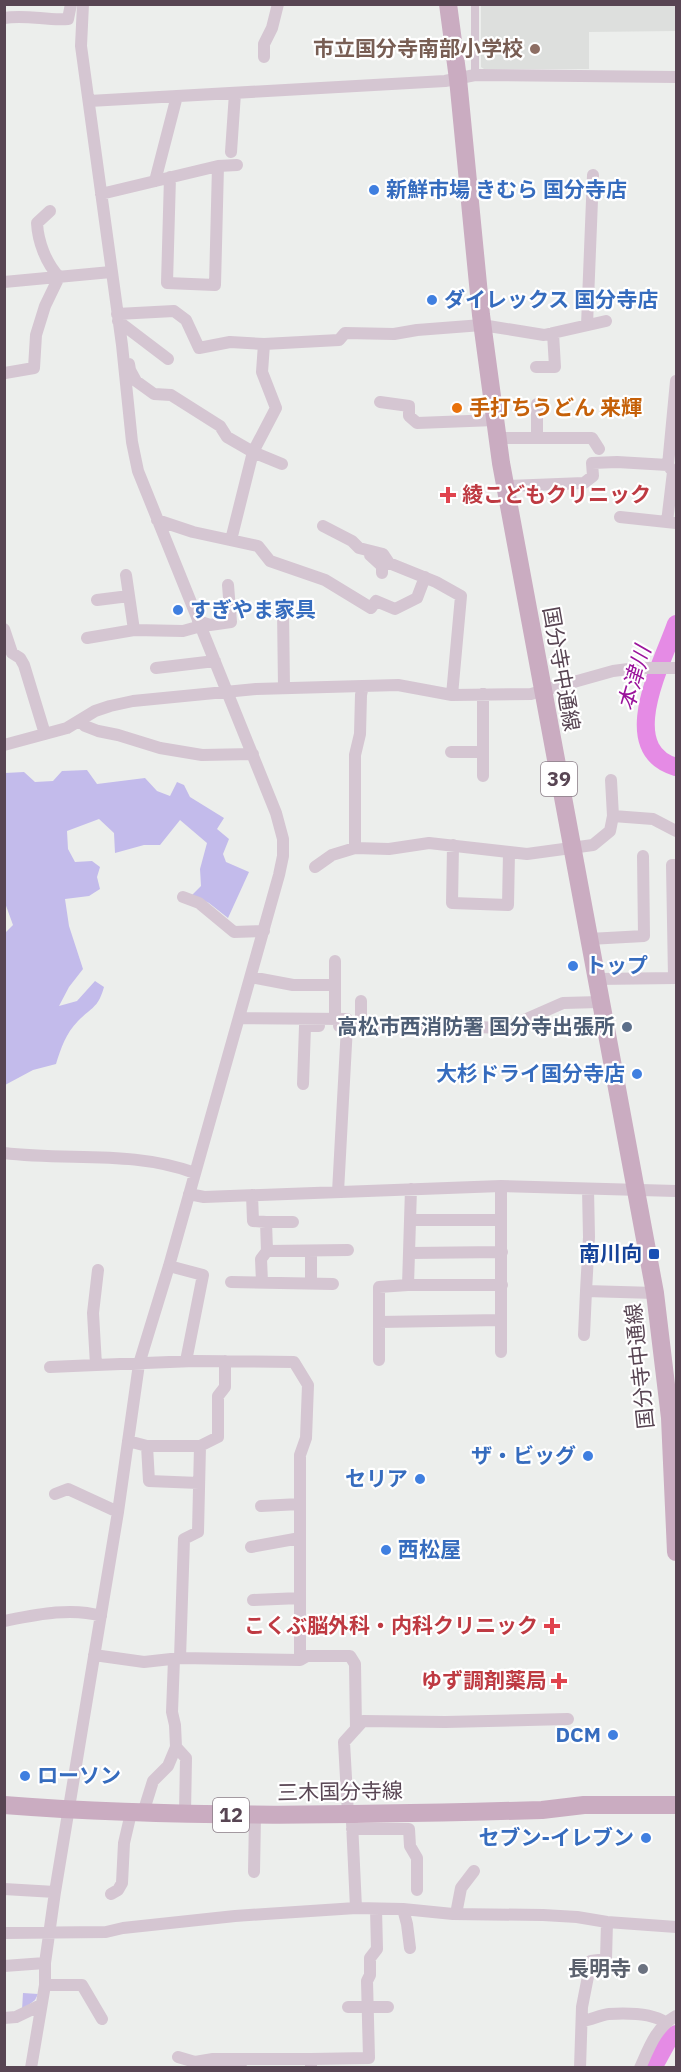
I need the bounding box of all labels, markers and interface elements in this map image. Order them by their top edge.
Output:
place label: 市立国分寺南部小学校 [313,34,523,62]
marker: 市立国分寺南部小学校 [528,42,542,56]
place label: 新鮮市場 きむら 国分寺店 [386,175,627,203]
marker: 新鮮市場 きむら 国分寺店 [367,183,381,197]
place label: ダイレックス 国分寺店 [444,285,658,313]
marker: ダイレックス 国分寺店 [425,293,439,307]
place label: 手打ちうどん 来輝 [469,393,642,421]
marker: 手打ちうどん 来輝 [450,401,464,415]
place label: 綾こどもクリニック [462,480,651,508]
marker: 綾こどもクリニック [439,486,457,504]
place label: すぎやま家具 [190,595,316,623]
marker: すぎやま家具 [171,603,185,617]
street label: 国分寺中通線 [537,604,587,733]
water label: 本津川 [610,640,657,714]
road number: 39 [541,762,577,796]
place label: トップ [585,951,648,979]
marker: トップ [566,959,580,973]
place label: 高松市西消防署 国分寺出張所 [337,1012,615,1040]
marker: 高松市西消防署 国分寺出張所 [620,1020,634,1034]
place label: 大杉ドライ国分寺店 [436,1059,625,1087]
marker: 大杉ドライ国分寺店 [630,1067,644,1081]
place label: 南川向 [579,1239,642,1267]
marker: 南川向 [647,1247,661,1261]
street label: 国分寺中通線 [618,1302,660,1430]
place label: ザ・ビッグ [471,1441,576,1469]
marker: ザ・ビッグ [581,1449,595,1463]
place label: セリア [345,1464,408,1492]
marker: セリア [413,1472,427,1486]
place label: 西松屋 [398,1535,461,1563]
marker: 西松屋 [379,1543,393,1557]
place label: こくぶ脳外科・内科クリニック [244,1611,538,1639]
marker: こくぶ脳外科・内科クリニック [543,1617,561,1635]
place label: ゆず調剤薬局 [421,1666,547,1694]
marker: ゆず調剤薬局 [552,1674,566,1688]
place label: DCM [555,1720,601,1748]
marker: DCM [606,1728,620,1742]
place label: ローソン [37,1761,121,1789]
marker: ローソン [18,1769,32,1783]
street label: 三木国分寺線 [277,1776,403,1806]
road number: 12 [213,1798,249,1832]
place label: セブン-イレブン [479,1823,634,1851]
marker: セブン-イレブン [639,1831,653,1845]
place label: 長明寺 [568,1954,631,1982]
marker: 長明寺 [636,1962,650,1976]

